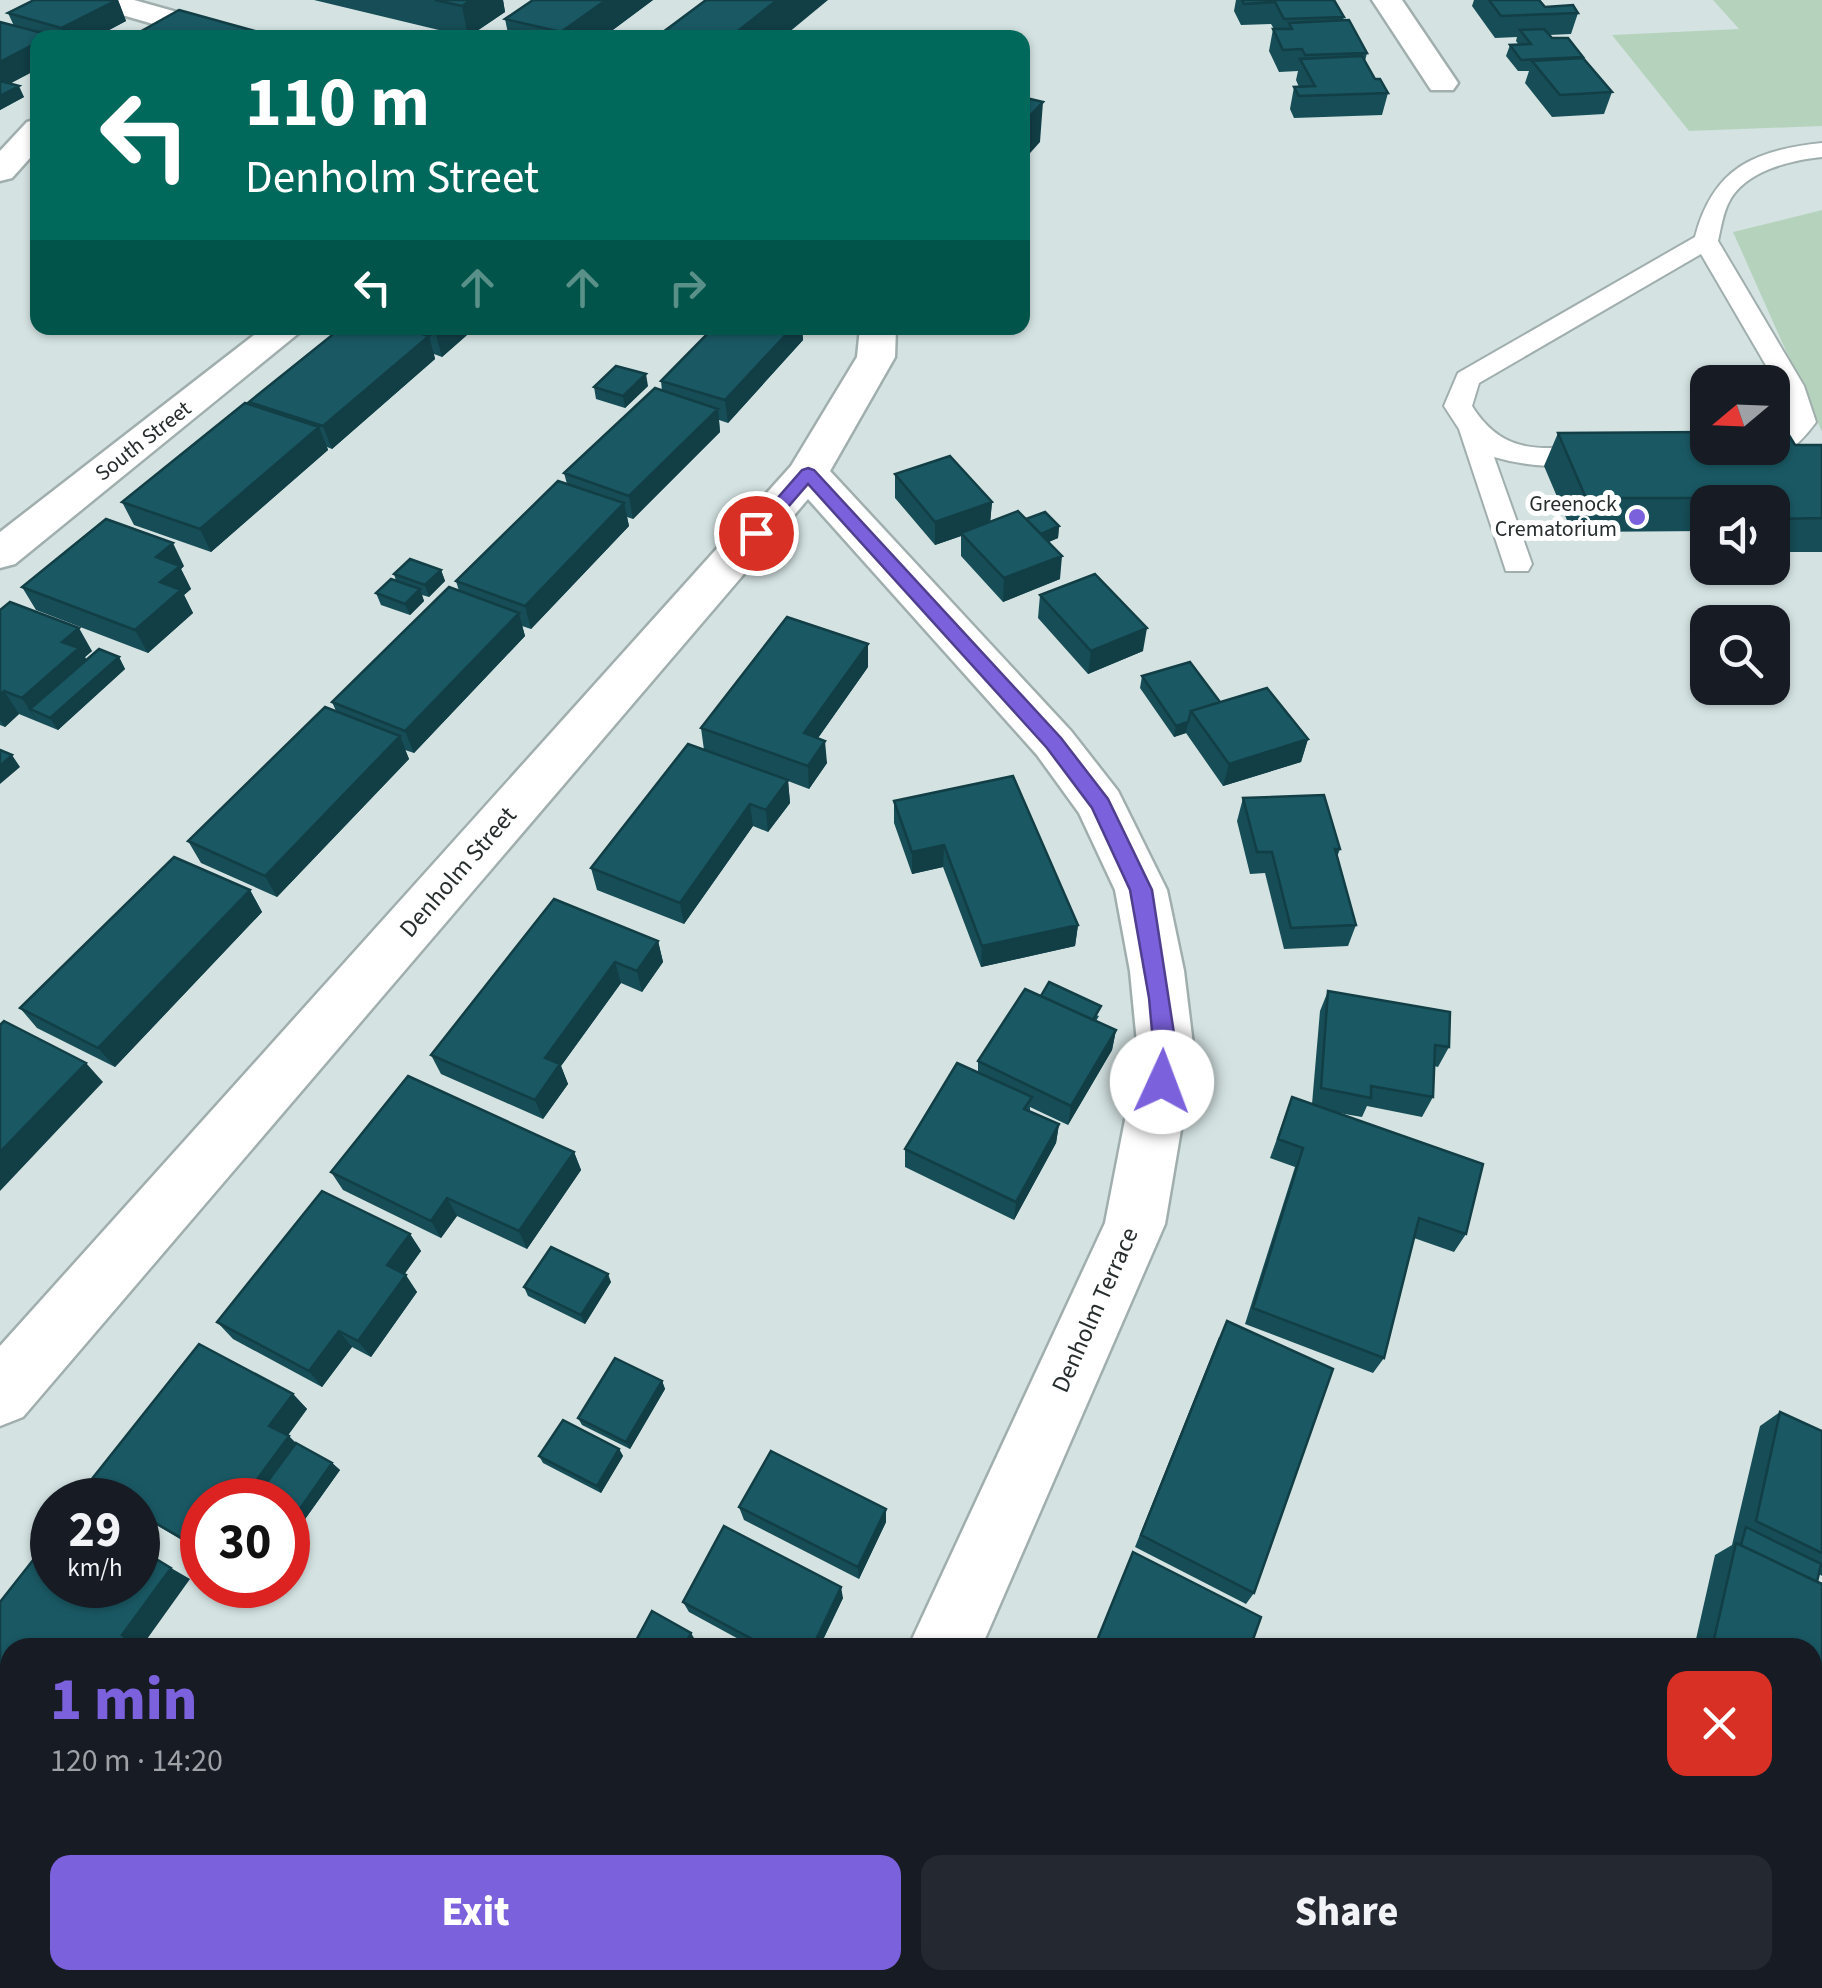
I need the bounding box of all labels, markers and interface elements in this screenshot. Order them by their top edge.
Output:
text: 110 m [245,53,430,153]
icon: left [80,70,210,200]
text: Denholm Street [245,146,539,210]
icon: left [345,260,400,315]
icon: ahead [450,260,505,315]
icon: ahead [555,260,610,315]
icon: right [660,260,715,315]
north arrow [1690,365,1790,465]
map controls [1690,365,1790,705]
street label: South Street [88,393,198,489]
button: sound [1690,485,1790,585]
place label: Greenock Crematorium [1495,488,1617,545]
pin [714,491,799,576]
icon: arrive [729,506,784,561]
marker: Greenock Crematorium [1626,506,1648,528]
button: search [1690,605,1790,705]
street label: Denholm Street [391,798,526,945]
position arrow [1110,1030,1214,1134]
street label: Denholm Terrace [1042,1222,1148,1398]
speed limit sign: 30 [180,1478,310,1608]
text: 29 [69,1495,121,1566]
text: km/h [67,1550,123,1586]
text: 1 min [50,1658,197,1743]
button: close [1667,1671,1772,1776]
text: 120 m · 14:20 [50,1738,223,1784]
button: Exit [50,1855,901,1970]
button: Share [921,1855,1772,1970]

